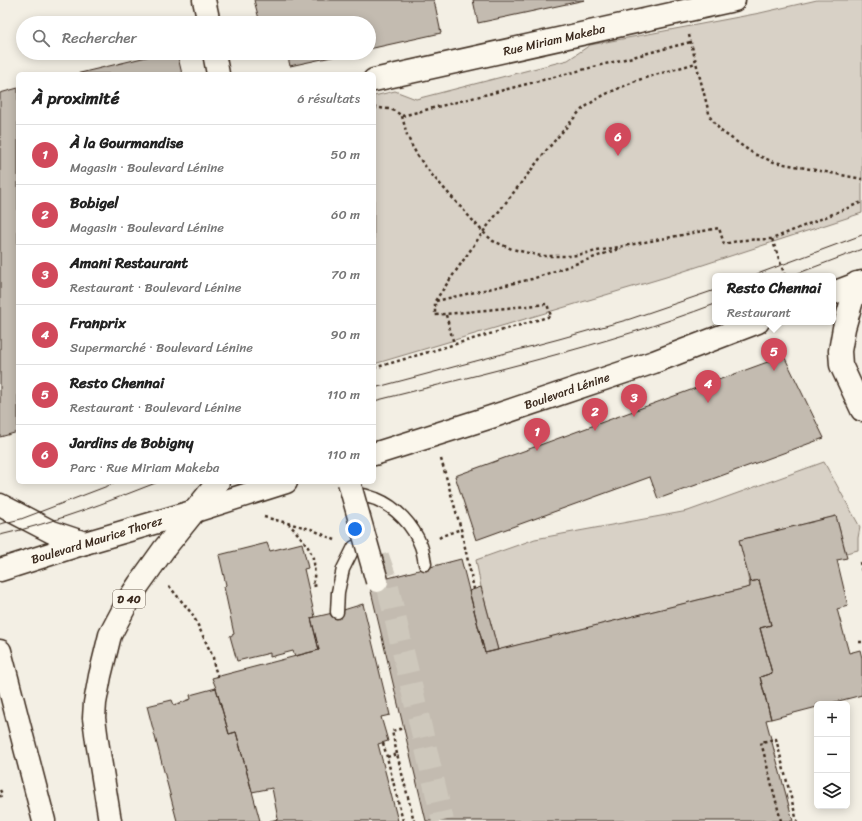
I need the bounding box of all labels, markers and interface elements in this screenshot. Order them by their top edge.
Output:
search box [16,16,376,60]
street label: Rue Miriam Makeba [501,17,608,62]
text: Rechercher [62,25,137,51]
icon: search [30,27,52,49]
text: À proximité [32,83,119,113]
text: 6 résultats [297,87,360,110]
pin: 6 [605,123,631,156]
text: À la Gourmandise [70,130,183,156]
text: 1 [42,143,48,166]
text: 50 m [330,143,360,166]
text: Magasin · Boulevard Lénine [70,156,224,179]
text: Bobigel [70,190,119,216]
text: 2 [41,203,49,226]
text: 60 m [331,203,360,226]
text: Magasin · Boulevard Lénine [70,216,224,239]
text: Amani Restaurant [70,250,188,276]
text: 3 [41,263,49,286]
text: 70 m [331,263,360,286]
popup [712,273,836,325]
text: Resto Chennai [727,275,821,301]
text: Restaurant · Boulevard Lénine [70,276,241,299]
text: Restaurant [727,301,791,324]
text: Franprix [70,310,126,336]
text: 4 [41,323,49,346]
text: 90 m [330,323,360,346]
text: Supermarché · Boulevard Lénine [70,336,253,359]
pin: 5 [761,338,787,371]
street label: Boulevard Lénine [521,366,613,416]
text: Resto Chennai [70,370,164,396]
pin: 4 [695,370,721,403]
text: 5 [41,383,49,406]
text: 110 m [327,383,360,406]
pin: 3 [621,384,647,417]
text: Restaurant · Boulevard Lénine [70,396,241,419]
pin: 2 [582,398,608,431]
pin: 1 [524,418,550,451]
text: Jardins de Bobigny [70,430,193,456]
text: 6 [41,443,49,466]
text: 110 m [327,443,360,466]
text: Parc · Rue Miriam Makeba [70,456,219,479]
street label: Boulevard Maurice Thorez [28,509,166,571]
your location [345,519,365,539]
road number: D 40 [113,590,145,608]
map controls [814,701,850,809]
button: + [814,701,850,737]
button: − [814,737,850,773]
button: layers [814,773,850,809]

